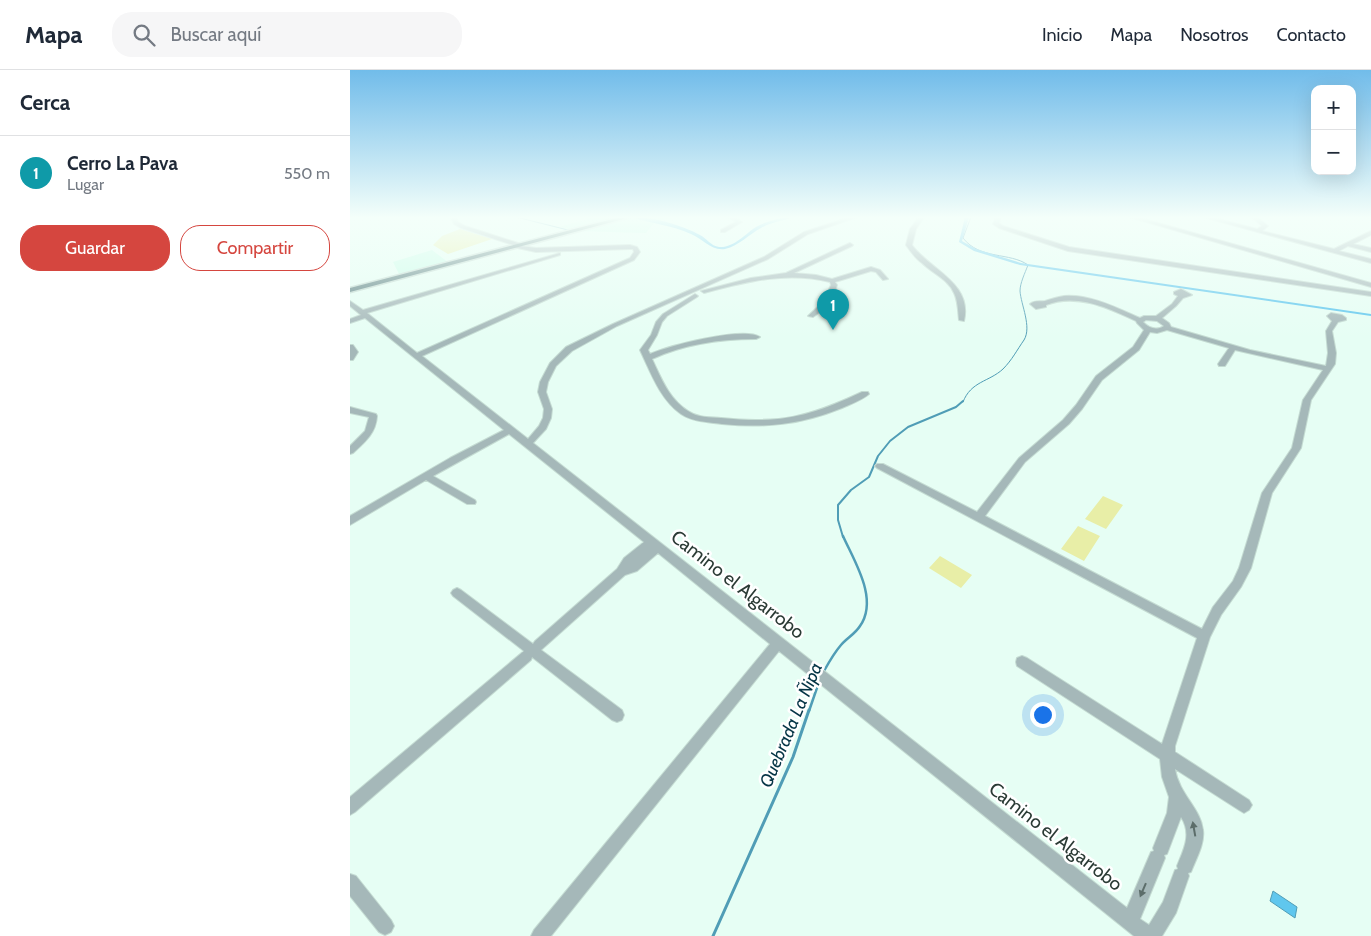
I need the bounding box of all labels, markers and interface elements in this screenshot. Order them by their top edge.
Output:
search box [112,12,462,57]
text: Mapa [25,20,82,49]
icon: search [130,21,158,49]
text: Buscar aquí [170,23,261,46]
text: Inicio [1042,24,1082,46]
text: Mapa [1110,24,1152,46]
text: Nosotros [1180,24,1249,46]
text: Contacto [1277,24,1346,46]
map controls [1311,85,1356,175]
button: + [1311,85,1356,130]
text: Cerca [20,90,70,115]
button: − [1311,130,1356,175]
text: Cerro La Pava [67,152,178,175]
text: 1 [33,164,39,183]
text: 550 m [284,164,330,183]
text: Lugar [67,175,104,194]
button: Guardar [20,225,170,271]
button: Compartir [180,225,330,271]
pin: 1 [817,289,849,330]
street label: Camino el Algarrobo [666,525,809,644]
water label: Quebrada La Ñipa [755,659,827,791]
your location [1030,702,1056,728]
street label: Camino el Algarrobo [984,777,1127,896]
one-way arrow [1189,821,1197,837]
one-way arrow [1139,883,1147,897]

